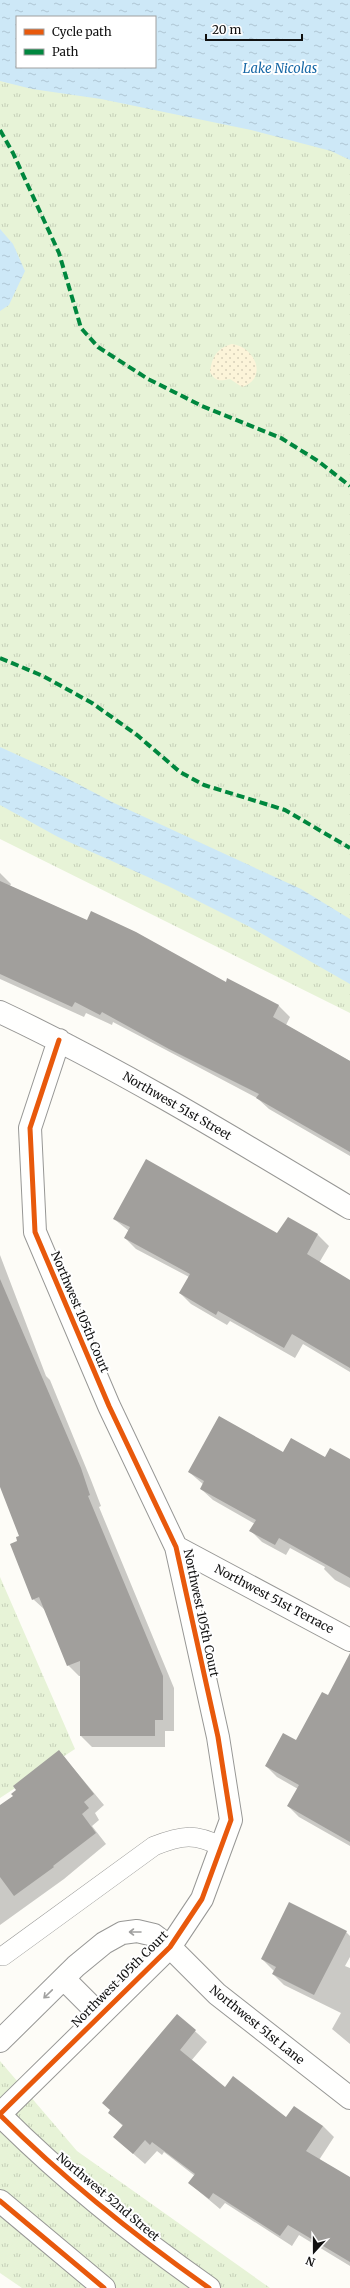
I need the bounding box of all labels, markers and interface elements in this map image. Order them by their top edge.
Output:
legend [16,16,156,68]
scale bar [206,16,302,42]
text: 20 m [212,22,241,37]
text: Cycle path [52,24,112,39]
text: Path [52,44,78,59]
water label: Lake Nicolas [243,60,318,77]
street label: Northwest 51st Street [120,1068,235,1143]
street label: Northwest 105th Court [48,1249,113,1375]
street label: Northwest 105th Court [181,1548,222,1679]
street label: Northwest 51st Terrace [212,1561,336,1636]
street label: Northwest 105th Court [68,1927,171,2030]
one-way arrow [129,1928,142,1936]
street label: Northwest 51st Lane [207,1982,308,2067]
one-way arrow [43,1989,53,1999]
street label: Northwest 52nd Street [54,2149,163,2244]
north arrow [294,2232,334,2272]
text: N [304,2253,317,2269]

